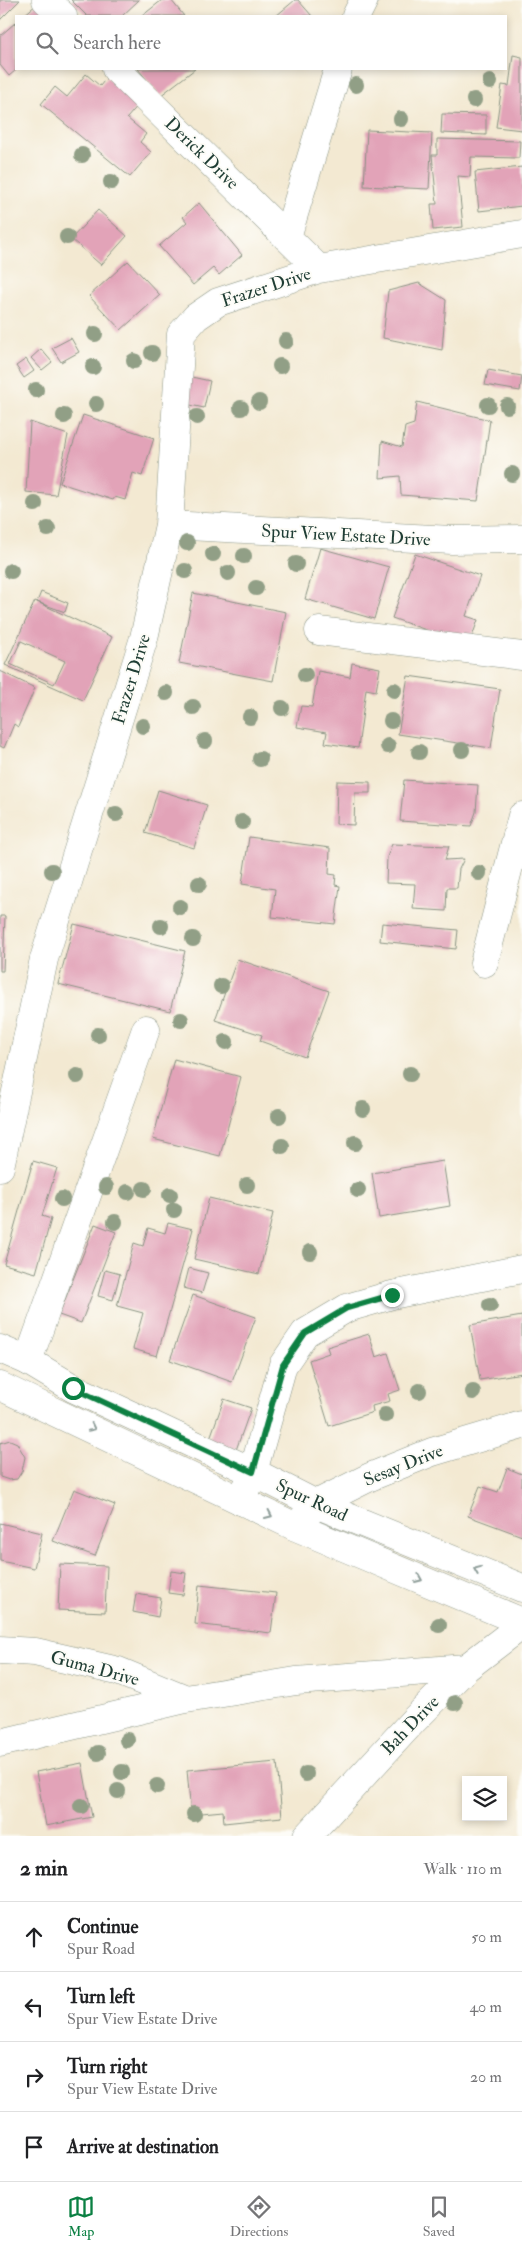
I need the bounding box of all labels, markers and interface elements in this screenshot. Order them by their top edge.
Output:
search box [15,15,507,70]
icon: search [33,29,61,57]
text: Search here [73,31,161,55]
street label: Derick Drive [160,112,244,195]
street label: Frazer Drive [218,262,314,313]
street label: Spur View Estate Drive [261,520,432,551]
street label: Frazer Drive [107,631,156,727]
route end [381,1284,404,1307]
route start [62,1377,85,1400]
one-way arrow [87,1422,96,1433]
street label: Sesay Drive [360,1439,447,1492]
street label: Spur Road [272,1474,351,1527]
one-way arrow [264,1508,273,1519]
one-way arrow [473,1565,482,1576]
one-way arrow [414,1572,423,1583]
street label: Guma Drive [48,1646,142,1691]
street label: Bah Drive [377,1691,445,1760]
map controls [462,1776,507,1821]
button: layers [462,1776,507,1821]
text: 2 min [20,1855,68,1882]
text: Walk · 110 m [424,1859,502,1879]
text: Continue [67,1915,138,1939]
icon: ahead [20,1923,48,1951]
text: 50 m [471,1927,502,1947]
text: Spur Road [67,1939,135,1959]
text: Turn left [67,1985,135,2009]
icon: left [20,1993,48,2021]
text: 40 m [469,1997,502,2017]
text: Spur View Estate Drive [67,2009,218,2029]
text: Turn right [67,2055,147,2079]
icon: right [20,2063,48,2091]
text: 20 m [470,2067,502,2087]
text: Spur View Estate Drive [67,2079,218,2099]
icon: arrive [20,2133,48,2161]
text: Arrive at destination [67,2135,219,2159]
tab: Map [67,2193,95,2240]
tab: Directions [230,2193,288,2240]
tab: Saved [423,2193,455,2240]

